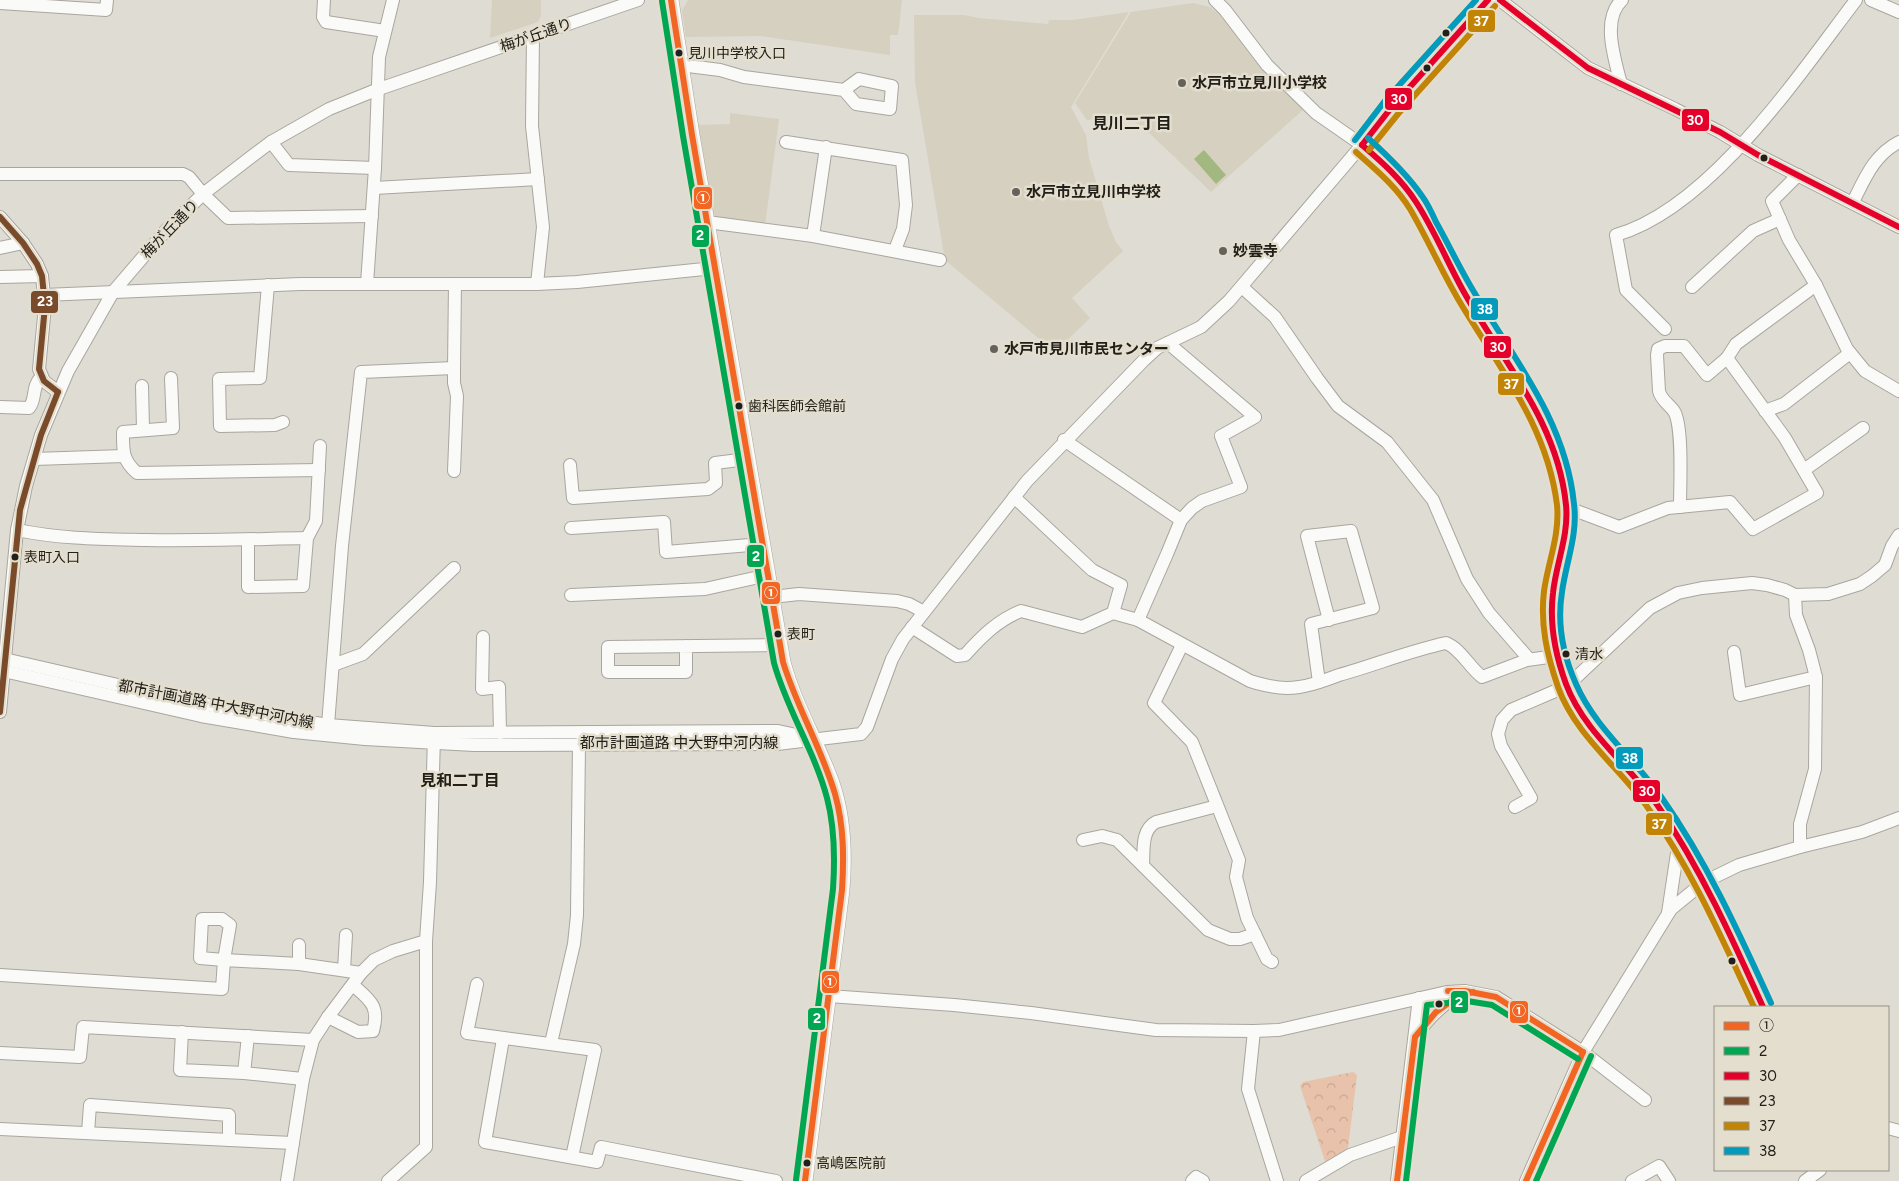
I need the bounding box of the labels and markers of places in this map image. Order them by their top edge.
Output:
unlabelled marker [1441,28,1451,38]
place label: 見川中学校入口 [688,45,786,62]
marker: 見川中学校入口 [674,48,684,58]
unlabelled marker [1422,63,1432,73]
place label: 水戸市立見川小学校 [1192,74,1327,92]
marker: 水戸市立見川小学校 [1176,77,1188,89]
unlabelled marker [1759,153,1769,163]
place label: 水戸市立見川中学校 [1026,183,1161,201]
marker: 水戸市立見川中学校 [1010,186,1022,198]
place label: 妙雲寺 [1233,242,1278,260]
marker: 妙雲寺 [1217,245,1229,257]
place label: 水戸市見川市民センター [1004,340,1169,358]
marker: 水戸市見川市民センター [988,343,1000,355]
place label: 歯科医師会館前 [748,398,846,415]
marker: 歯科医師会館前 [734,401,744,411]
place label: 表町入口 [24,549,80,566]
marker: 表町入口 [10,552,20,562]
place label: 表町 [787,626,815,643]
marker: 表町 [773,629,783,639]
place label: 清水 [1575,646,1603,663]
marker: 清水 [1561,649,1571,659]
unlabelled marker [1727,956,1737,966]
unlabelled marker [1434,999,1444,1009]
place label: 高嶋医院前 [816,1155,886,1172]
marker: 高嶋医院前 [802,1158,812,1168]

